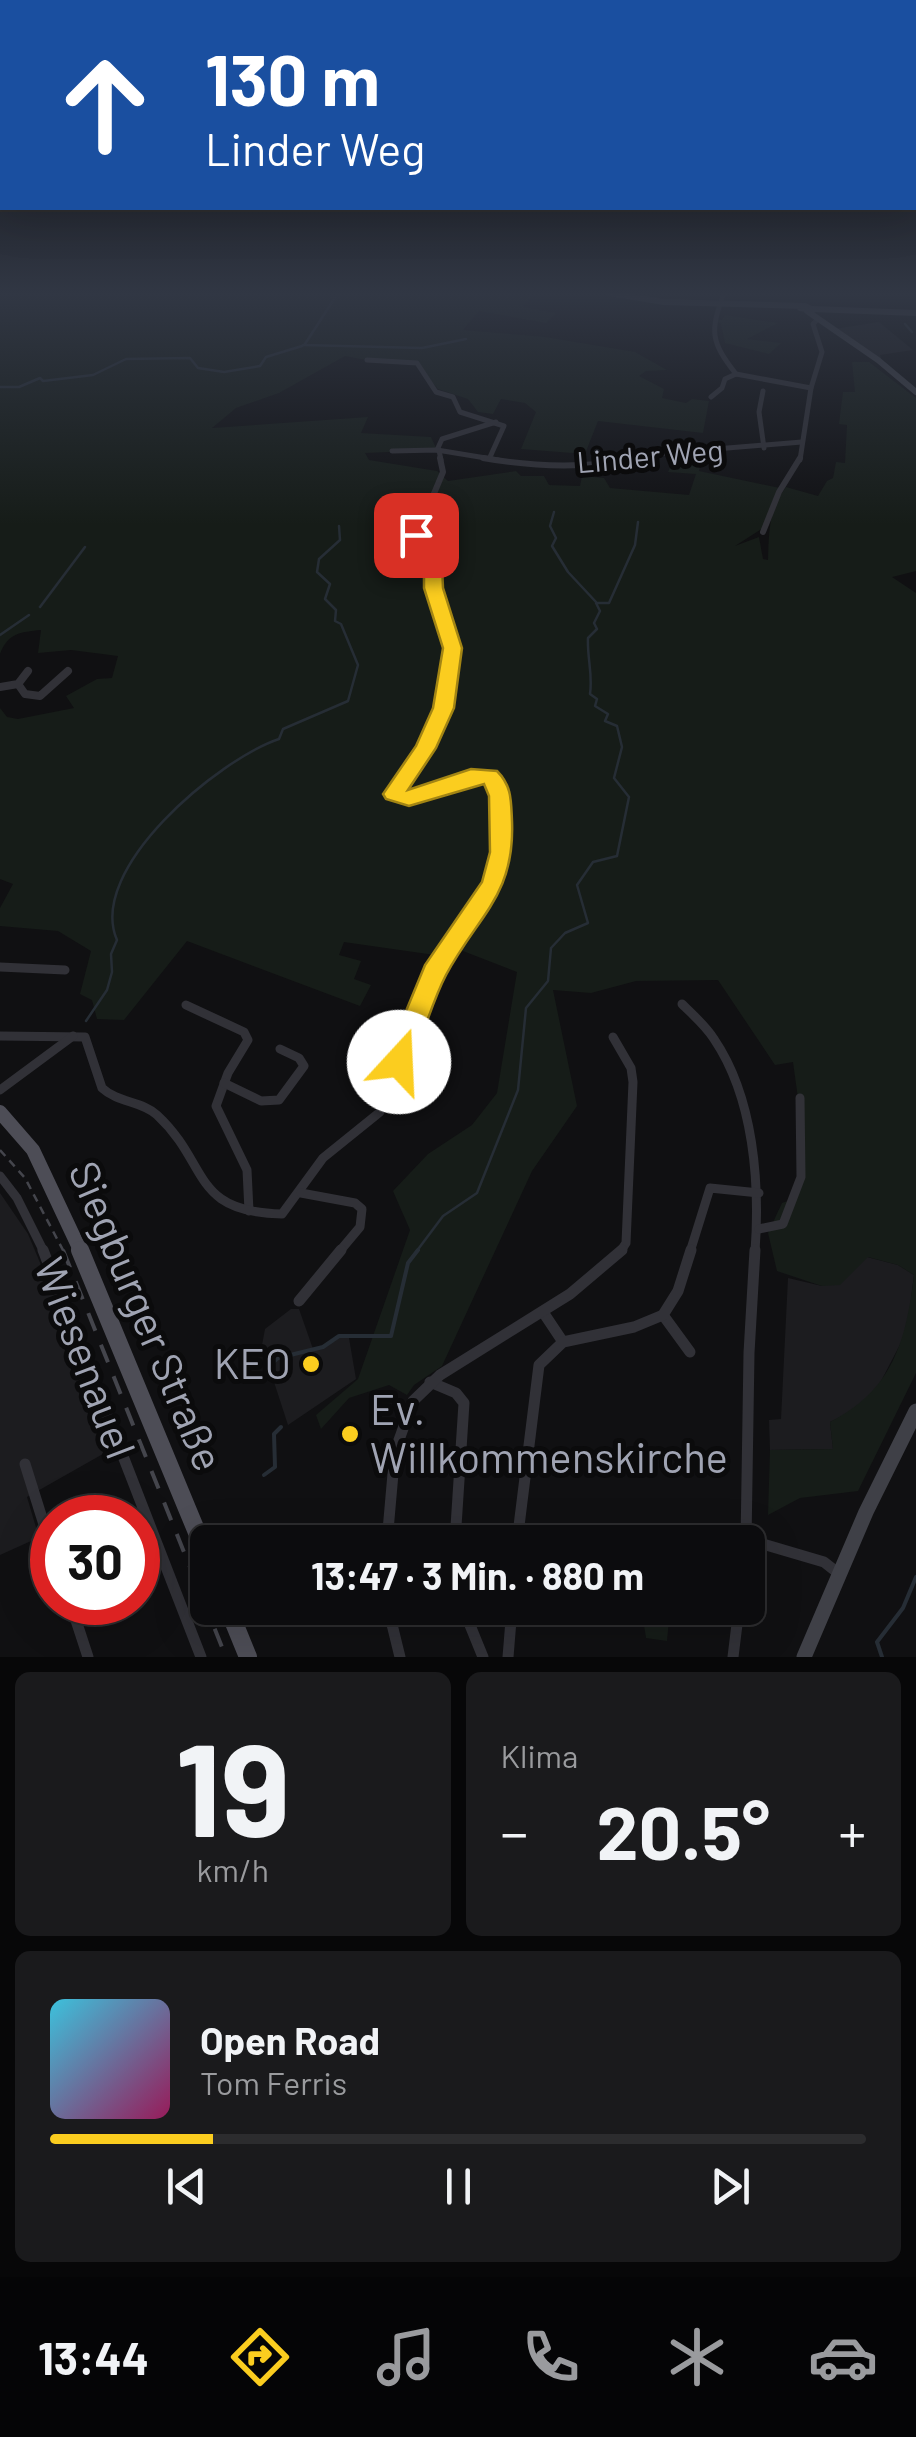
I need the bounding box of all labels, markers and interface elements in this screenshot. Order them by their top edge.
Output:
text: 130 m [205,36,380,120]
icon: ahead [40,40,170,170]
text: Linder Weg [205,121,425,175]
street label: Linder Weg [575,431,725,479]
pin [374,493,459,578]
icon: arrive [389,508,444,563]
position arrow [347,1010,451,1114]
street label: Siegburger Straße [59,1153,236,1478]
street label: Wiesenauel [26,1250,148,1465]
place label: KEO [214,1337,291,1387]
marker: KEO [300,1353,322,1375]
place label: Ev. Willkommenskirche [370,1383,728,1481]
marker: Ev. Willkommenskirche [339,1423,361,1445]
speed limit sign: 30 [30,1495,160,1625]
text: 13:47 · 3 Min. · 880 m [311,1552,644,1598]
text: 19 [175,1707,290,1863]
text: Klima [501,1736,578,1774]
text: 20.5° [596,1785,770,1875]
text: − [501,1798,528,1864]
text: + [838,1798,866,1864]
text: km/h [197,1850,269,1888]
text: Open Road [200,2017,380,2063]
text: Tom Ferris [200,2063,347,2101]
icon: previous [159,2159,214,2214]
icon: pause [431,2159,486,2214]
icon: next [703,2159,758,2214]
icon: directions [225,2322,295,2392]
icon: music [371,2322,441,2392]
icon: phone [516,2322,586,2392]
icon: climate [662,2322,732,2392]
icon: car [808,2322,878,2392]
text: 13:44 [38,2330,149,2384]

